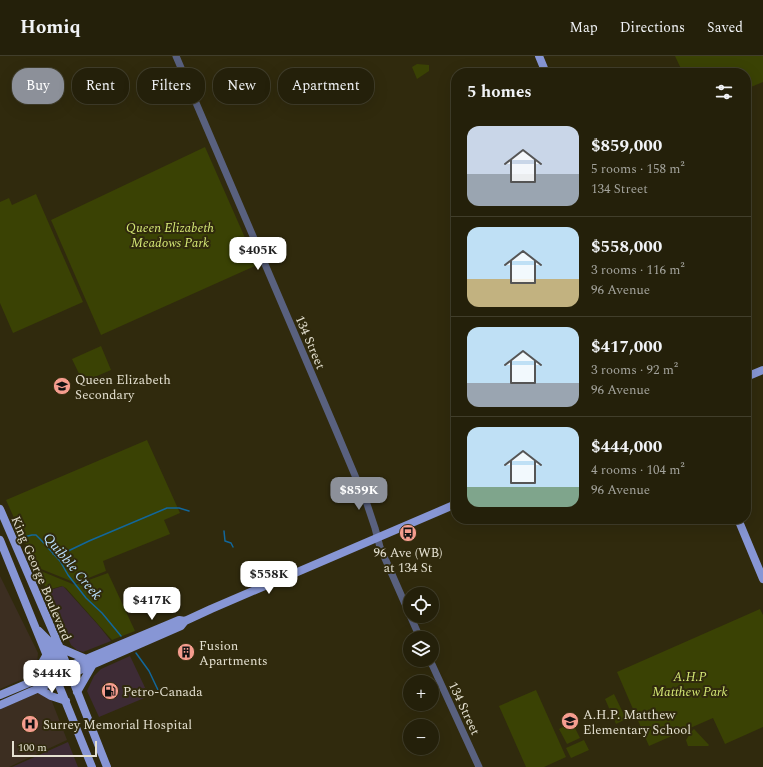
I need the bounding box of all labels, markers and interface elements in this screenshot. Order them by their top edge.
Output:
text: Homiq [20,13,81,42]
text: Map [570,17,598,38]
text: Directions [620,17,685,38]
text: Saved [707,17,743,38]
chip: Buy [12,68,64,104]
chip: Rent [72,68,129,104]
chip: Filters [137,68,205,104]
chip: New [213,68,270,104]
chip: Apartment [278,68,374,104]
text: 5 homes [467,79,532,105]
icon: filters [713,81,735,103]
text: $859,000 [591,133,662,159]
icon: home [499,142,547,190]
text: 5 rooms · 158 m² [591,159,685,179]
text: 134 Street [591,179,648,199]
park label: Queen Elizabeth Meadows Park [126,218,214,253]
text: $558,000 [591,234,662,260]
pin: $405K [230,237,286,271]
text: $405K [238,240,278,260]
icon: home [499,243,547,291]
text: 3 rooms · 116 m² [591,260,685,280]
text: 96 Avenue [591,280,650,300]
street label: 134 Street [290,312,331,373]
text: $417,000 [591,334,662,360]
icon: home [499,343,547,391]
text: 3 rooms · 92 m² [591,360,678,380]
place label: Queen Elizabeth Secondary [75,370,171,405]
school or university icon: Queen Elizabeth Secondary [52,376,72,396]
text: 96 Avenue [591,380,650,400]
text: $444,000 [591,434,662,460]
icon: home [499,443,547,491]
text: 4 rooms · 104 m² [591,460,685,480]
pin: $859K [331,477,387,511]
text: $859K [339,480,379,500]
text: 96 Avenue [591,480,650,500]
street label: King George Boulevard [6,513,77,644]
bus stop icon: 96 Ave (WB) at 134 St [398,523,418,543]
water label: Quibble Creek [38,528,107,605]
place label: 96 Ave (WB) at 134 St [373,543,443,578]
pin: $558K [241,561,297,595]
text: $558K [249,564,289,584]
pin: $417K [124,587,180,621]
map controls [403,587,439,755]
button: locate [403,587,439,623]
text: $417K [132,590,172,610]
button: layers [403,631,439,667]
place label: Fusion Apartments [199,636,268,671]
building icon: Fusion Apartments [176,642,196,662]
pin: $444K [24,660,80,694]
text: $444K [32,663,72,683]
park label: A.H.P Matthew Park [652,667,728,702]
button: + [403,675,439,711]
street label: 134 Street [443,678,485,739]
fuel station icon: Petro-Canada [100,681,120,701]
place label: Petro-Canada [123,682,203,702]
place label: A.H.P. Matthew Elementary School [583,705,691,740]
school or university icon: A.H.P. Matthew Elementary School [560,711,580,731]
hospital icon: Surrey Memorial Hospital [20,714,40,734]
place label: Surrey Memorial Hospital [43,715,192,735]
button: − [403,719,439,755]
scale bar [12,739,97,758]
text: 100 m [18,739,47,756]

